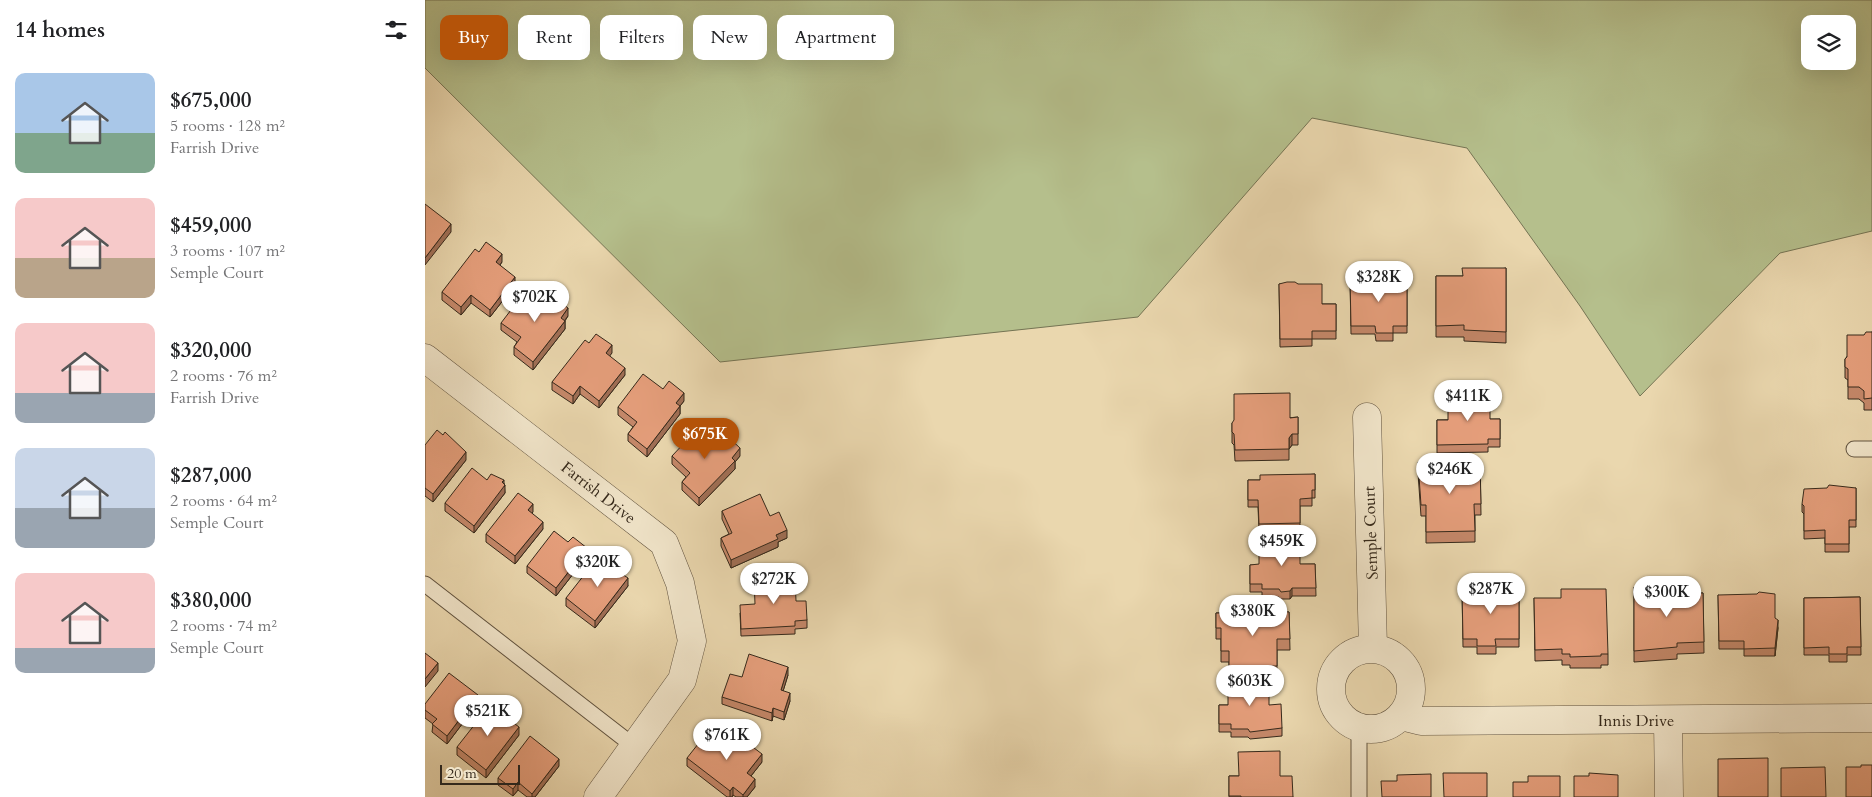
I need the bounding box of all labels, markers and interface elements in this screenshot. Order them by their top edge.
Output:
chip: Buy [440,15,508,60]
chip: Rent [518,15,590,60]
chip: Filters [600,15,683,60]
chip: New [693,15,767,60]
chip: Apartment [777,15,894,60]
map controls [1801,15,1856,70]
button: layers [1801,15,1856,70]
text: 14 homes [15,16,105,45]
icon: filters [382,16,410,44]
text: $675,000 [170,86,251,115]
icon: home [55,93,115,153]
text: 5 rooms · 128 m² [170,115,285,137]
text: Farrish Drive [170,137,259,159]
text: $459,000 [170,211,251,240]
icon: home [55,218,115,278]
text: 3 rooms · 107 m² [170,240,285,262]
pin: $328K [1344,260,1414,303]
text: Semple Court [170,262,264,284]
text: $328K [1356,266,1402,288]
pin: $702K [500,280,570,323]
text: $702K [512,286,558,308]
text: $320,000 [170,336,251,365]
icon: home [55,343,115,403]
text: 2 rooms · 76 m² [170,365,277,387]
pin: $411K [1433,380,1503,422]
text: $411K [1445,385,1491,407]
text: Farrish Drive [170,387,259,409]
pin: $675K [670,418,740,460]
text: $675K [682,423,728,445]
pin: $246K [1415,452,1485,495]
street label: Farrish Drive [556,457,640,529]
text: $246K [1427,458,1473,480]
text: $287,000 [170,461,251,490]
icon: home [55,468,115,528]
street label: Semple Court [1358,486,1384,580]
text: 2 rooms · 64 m² [170,490,277,512]
text: Semple Court [170,512,264,534]
pin: $459K [1247,524,1317,567]
text: $459K [1259,530,1305,552]
pin: $320K [563,546,633,588]
text: $320K [575,551,621,573]
pin: $272K [739,562,809,605]
text: $272K [751,568,797,590]
pin: $287K [1456,572,1526,615]
pin: $300K [1632,576,1702,618]
text: $287K [1468,578,1514,600]
text: $300K [1644,581,1690,603]
text: $380,000 [170,586,251,615]
icon: home [55,593,115,653]
pin: $380K [1218,594,1288,637]
text: $380K [1230,600,1276,622]
text: 2 rooms · 74 m² [170,615,277,637]
text: Semple Court [170,637,264,659]
pin: $603K [1215,664,1285,707]
text: $603K [1227,670,1273,692]
pin: $521K [453,694,523,737]
text: $521K [465,700,511,722]
street label: Innis Drive [1598,710,1674,732]
pin: $761K [692,718,762,761]
text: $761K [704,724,750,746]
scale bar [440,762,520,785]
text: 20 m [447,764,477,783]

